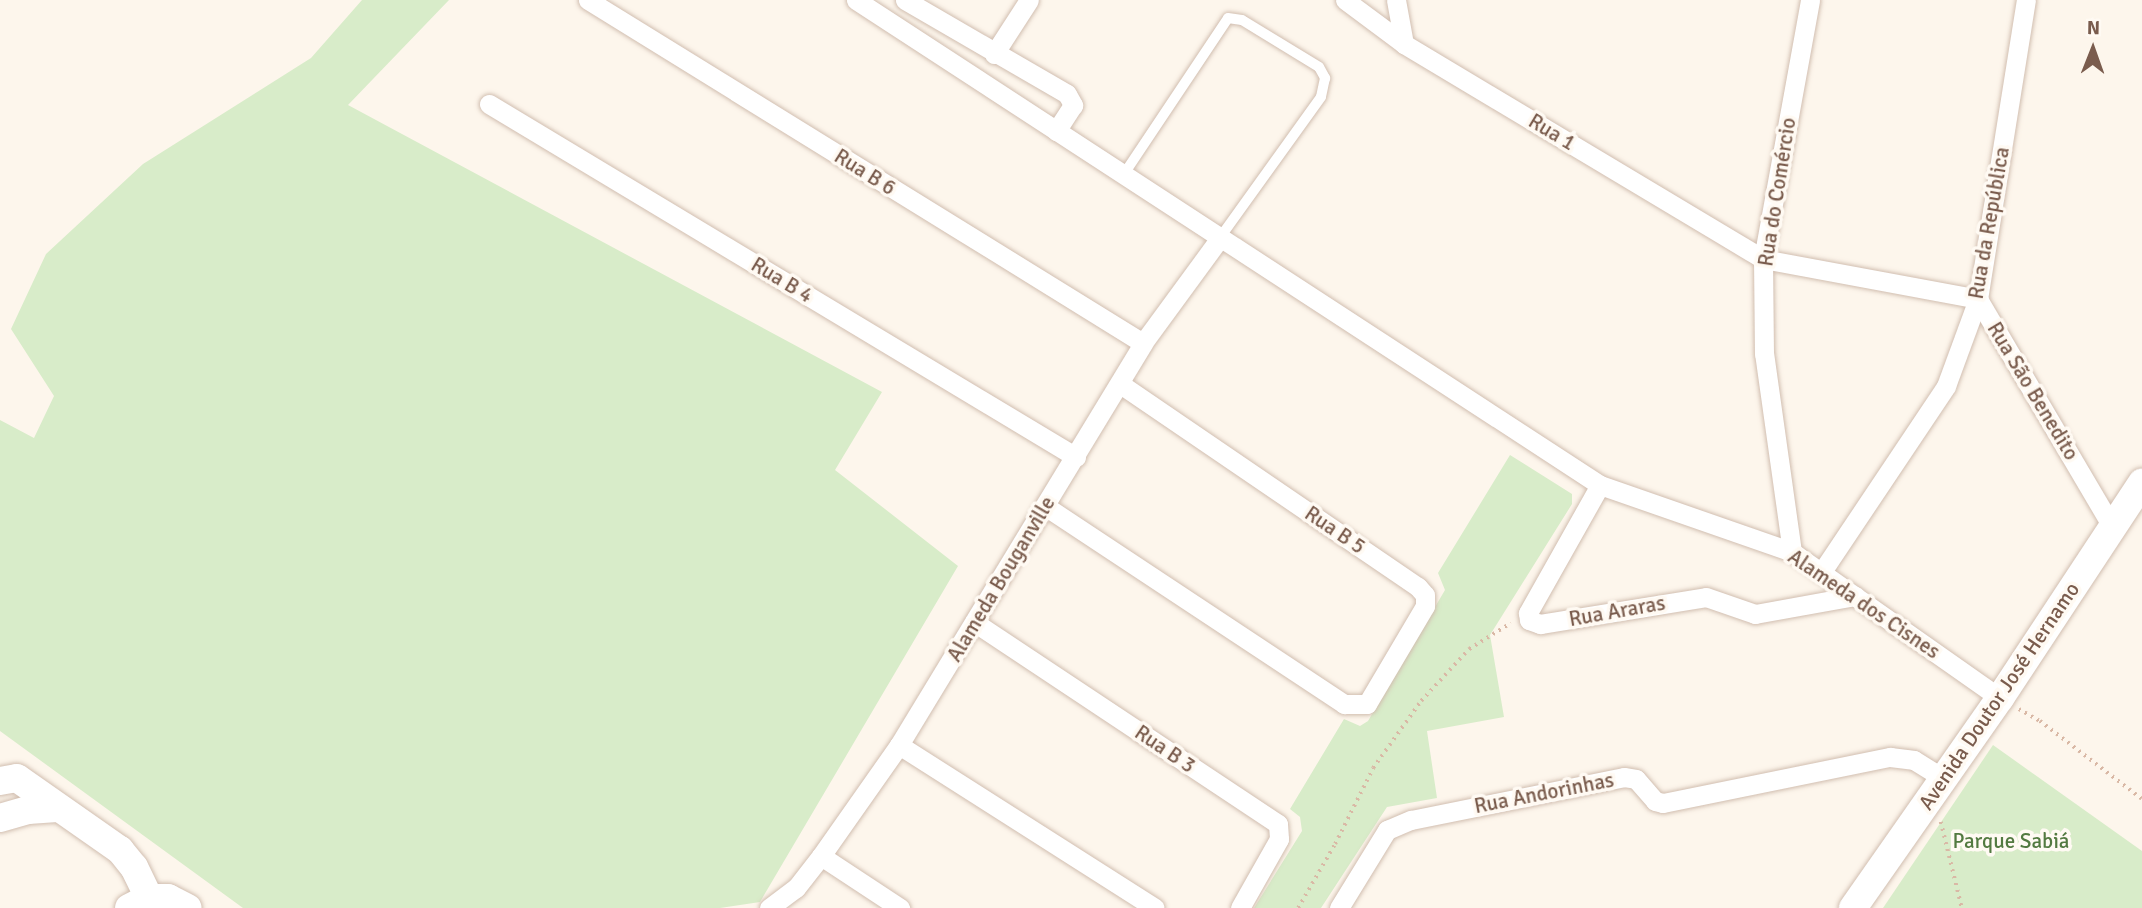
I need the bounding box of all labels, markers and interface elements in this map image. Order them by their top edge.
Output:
north arrow [2058,14,2128,84]
text: N [2087,16,2100,40]
street label: Rua 1 [1524,108,1580,156]
street label: Rua do Comércio [1753,116,1801,268]
street label: Rua B 6 [830,143,900,201]
street label: Rua da República [1963,145,2015,301]
street label: Rua B 4 [747,252,817,308]
street label: Rua São Benedito [1982,317,2084,465]
street label: Alameda Bouganville [942,492,1060,666]
street label: Rua B 5 [1300,501,1370,559]
street label: Alameda dos Cisnes [1783,544,1945,664]
street label: Avenida Doutor José Hernamo [1913,577,2085,815]
street label: Rua Araras [1567,590,1667,632]
street label: Rua B 3 [1130,720,1200,778]
street label: Rua Andorinhas [1472,767,1616,819]
park label: Parque Sabiá [1952,828,2070,854]

